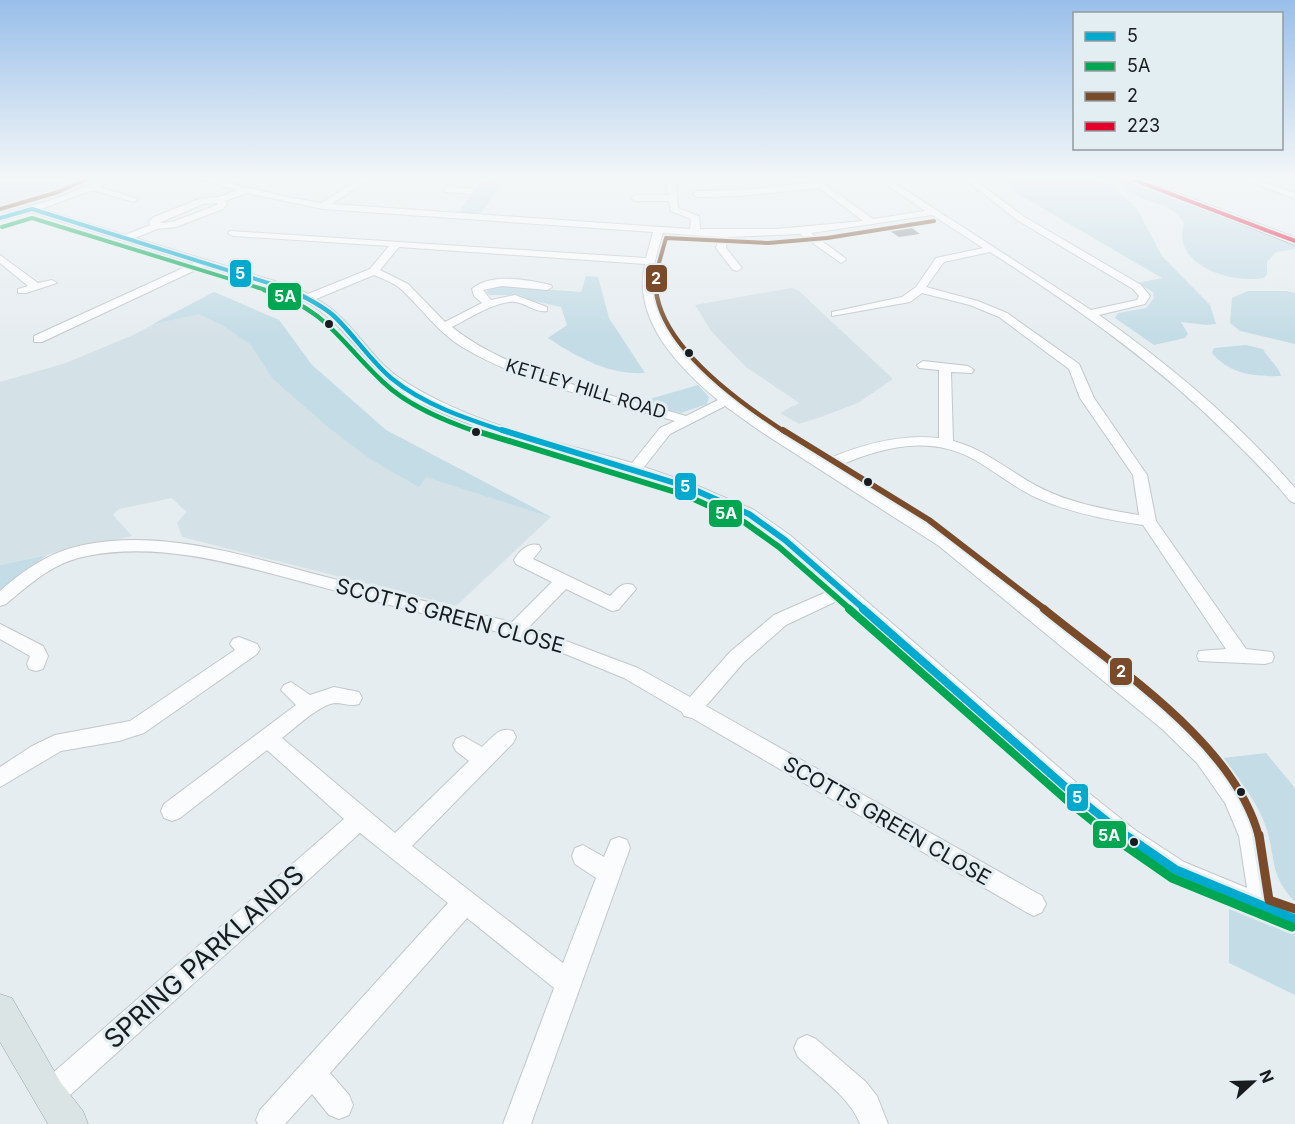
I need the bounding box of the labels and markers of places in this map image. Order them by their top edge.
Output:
unlabelled marker [323,318,335,330]
unlabelled marker [683,347,695,359]
unlabelled marker [470,426,482,438]
unlabelled marker [862,476,874,488]
unlabelled marker [1235,786,1247,798]
unlabelled marker [1128,836,1140,848]

